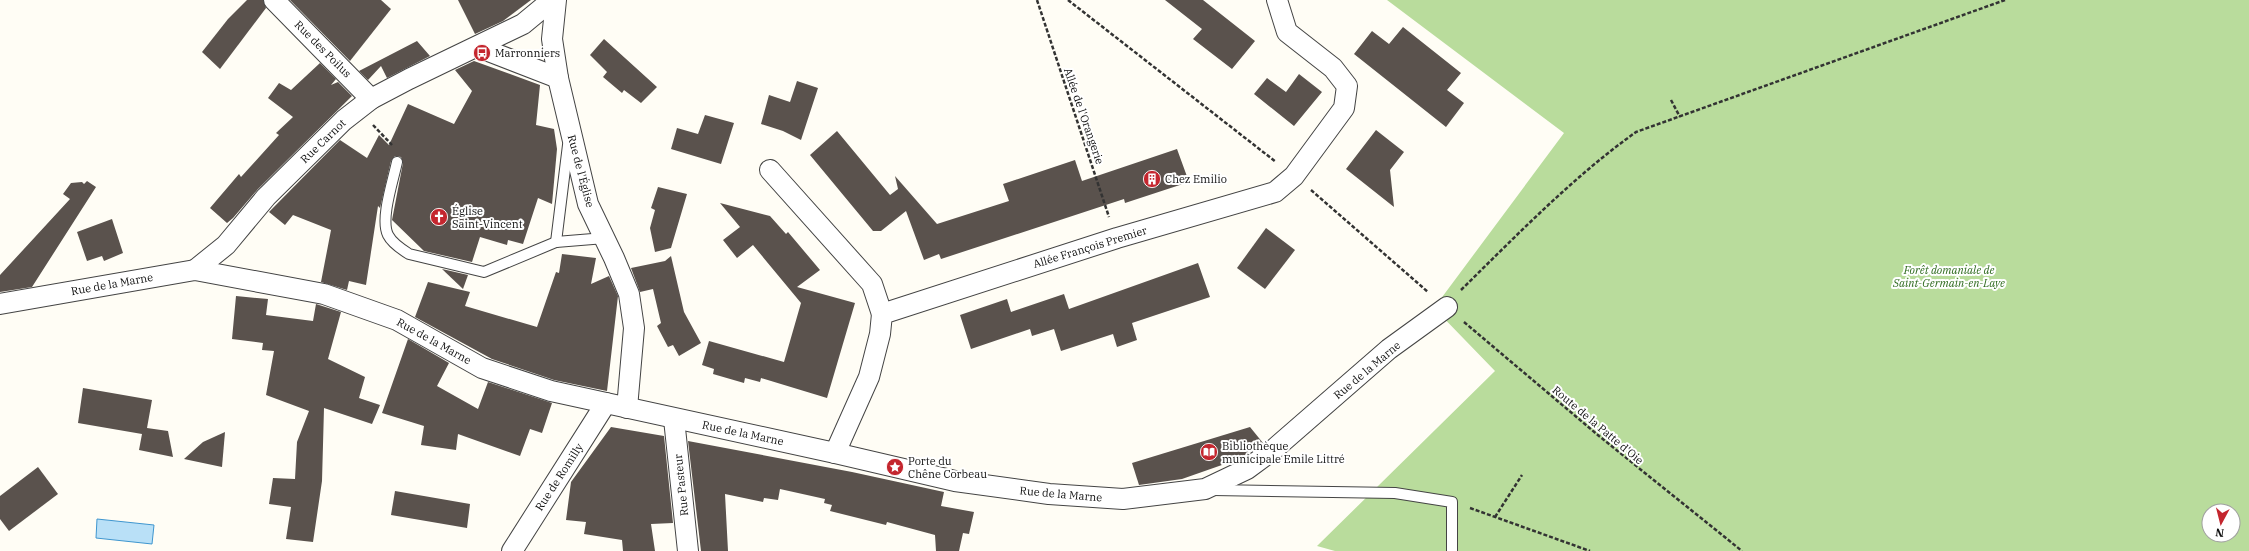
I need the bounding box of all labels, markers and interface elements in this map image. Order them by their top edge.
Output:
street label: Rue des Poilus [292,18,354,80]
bus stop icon: Marronniers [472,43,492,63]
place label: Marronniers [495,46,560,60]
street label: Allée de l'Orangerie [1061,66,1107,166]
street label: Rue Carnot [297,116,349,166]
street label: Rue de l'Église [565,133,597,209]
building icon: Chez Emilio [1142,169,1162,189]
place label: Chez Emilio [1165,172,1227,186]
place label: Église Saint-Vincent [452,204,523,231]
church icon: Église Saint-Vincent [429,207,449,227]
street label: Allée François Premier [1031,223,1149,271]
park label: Forêt domaniale de Saint-Germain-en-Laye [1892,263,2005,290]
street label: Rue de la Marne [70,270,154,298]
street label: Rue de la Marne [394,315,474,367]
street label: Rue de la Marne [1331,338,1403,402]
street label: Route de la Patte d'Oie [1550,383,1647,467]
street label: Rue de la Marne [701,418,785,448]
place label: Bibliothèque municipale Emile Littré [1222,439,1345,466]
street label: Rue de Romilly [532,441,586,513]
library icon: Bibliothèque municipale Emile Littré [1199,442,1219,462]
street label: Rue Pasteur [671,453,691,517]
place label: Porte du Chêne Corbeau [908,454,987,481]
place icon: Porte du Chêne Corbeau [885,457,905,477]
street label: Rue de la Marne [1019,483,1103,505]
north arrow [2201,503,2241,543]
text: N [2214,525,2225,540]

